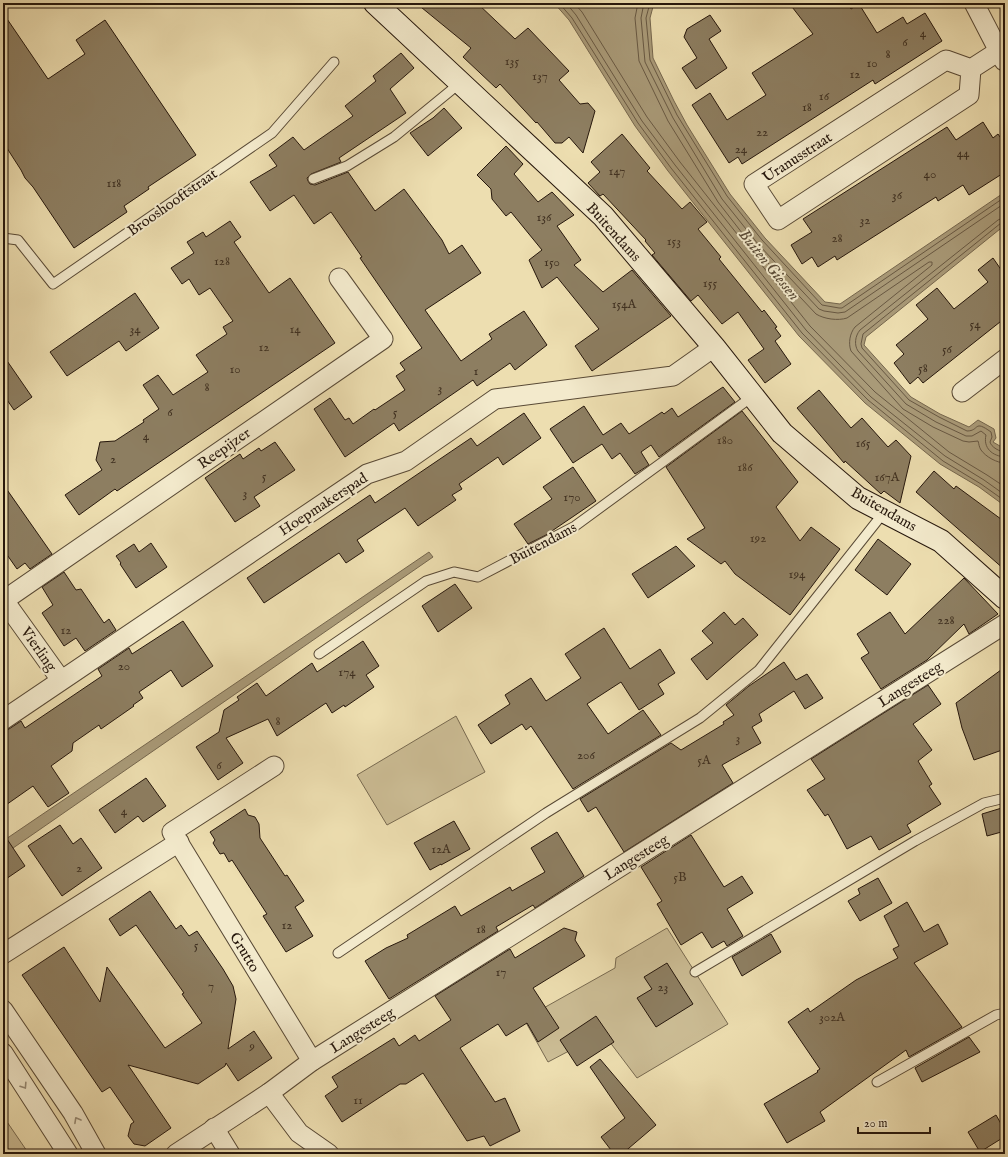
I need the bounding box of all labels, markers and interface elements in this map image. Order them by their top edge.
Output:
house number: 4 [920,25,927,42]
house number: 6 [902,34,908,51]
house number: 8 [885,46,891,63]
house number: 135 [505,53,519,70]
house number: 10 [866,55,878,72]
house number: 12 [850,66,860,83]
house number: 137 [532,68,548,85]
house number: 16 [819,88,830,105]
house number: 18 [802,99,812,116]
house number: 22 [756,124,768,141]
street label: Uranusstraat [759,128,836,187]
house number: 24 [735,141,748,158]
house number: 44 [957,145,970,162]
house number: 147 [609,163,625,180]
street label: Brooshooftstraat [124,164,221,240]
house number: 40 [924,166,936,183]
house number: 118 [107,175,121,192]
house number: 36 [892,187,903,204]
street label: Buitendams [582,199,645,266]
house number: 136 [536,209,552,226]
house number: 32 [860,212,870,229]
water label: Buiten Giessen [734,225,803,305]
house number: 28 [831,230,843,247]
house number: 153 [667,233,681,250]
house number: 128 [214,253,230,270]
house number: 150 [544,254,560,271]
house number: 155 [703,275,717,292]
house number: 154A [612,296,638,313]
house number: 54 [969,316,981,333]
house number: 34 [129,321,141,338]
house number: 14 [289,321,301,338]
house number: 12 [259,339,269,356]
house number: 56 [942,341,953,358]
house number: 58 [918,360,928,377]
house number: 10 [229,361,241,378]
house number: 1 [474,363,479,380]
house number: 8 [204,379,210,396]
house number: 3 [438,380,443,397]
house number: 6 [167,404,173,421]
house number: 5 [393,404,398,421]
street label: Reepijzer [194,423,255,473]
house number: 4 [143,428,150,445]
house number: 180 [717,432,733,449]
house number: 165 [855,435,871,452]
house number: 2 [110,451,116,468]
house number: 186 [737,459,753,476]
house number: 5 [262,468,267,485]
street label: Hoepmakerspad [275,468,372,540]
house number: 167A [874,469,901,486]
street label: Buitendams [847,483,920,536]
house number: 3 [243,485,248,502]
house number: 170 [563,489,581,506]
street label: Buitendams [507,518,580,569]
house number: 192 [750,530,766,547]
house number: 194 [789,566,806,583]
house number: 228 [937,612,955,629]
street label: Vierling [16,622,61,676]
house number: 12 [61,622,71,639]
street label: Langesteeg [874,657,947,712]
house number: 20 [118,658,130,675]
house number: 174 [338,664,356,681]
house number: 8 [275,713,281,730]
house number: 3 [736,730,741,747]
house number: 206 [577,747,595,764]
house number: 5A [697,752,712,769]
house number: 6 [216,757,222,774]
house number: 4 [121,803,128,820]
street label: Langesteeg [600,830,673,885]
house number: 12A [431,841,452,858]
house number: 2 [76,860,82,877]
house number: 5B [673,869,687,886]
house number: 12 [282,917,292,934]
house number: 18 [476,921,486,938]
street label: Grutto [225,929,264,976]
house number: 5 [194,937,199,954]
house number: 17 [496,964,506,981]
house number: 7 [208,978,214,995]
house number: 23 [658,979,669,996]
street label: Langesteeg [326,1003,399,1058]
house number: 302A [819,1009,846,1026]
house number: 9 [248,1038,255,1055]
one-way arrow [19,1082,27,1089]
house number: 11 [353,1092,363,1109]
scale bar [858,1109,930,1135]
text: 20 m [864,1116,887,1131]
one-way arrow [74,1117,82,1124]

